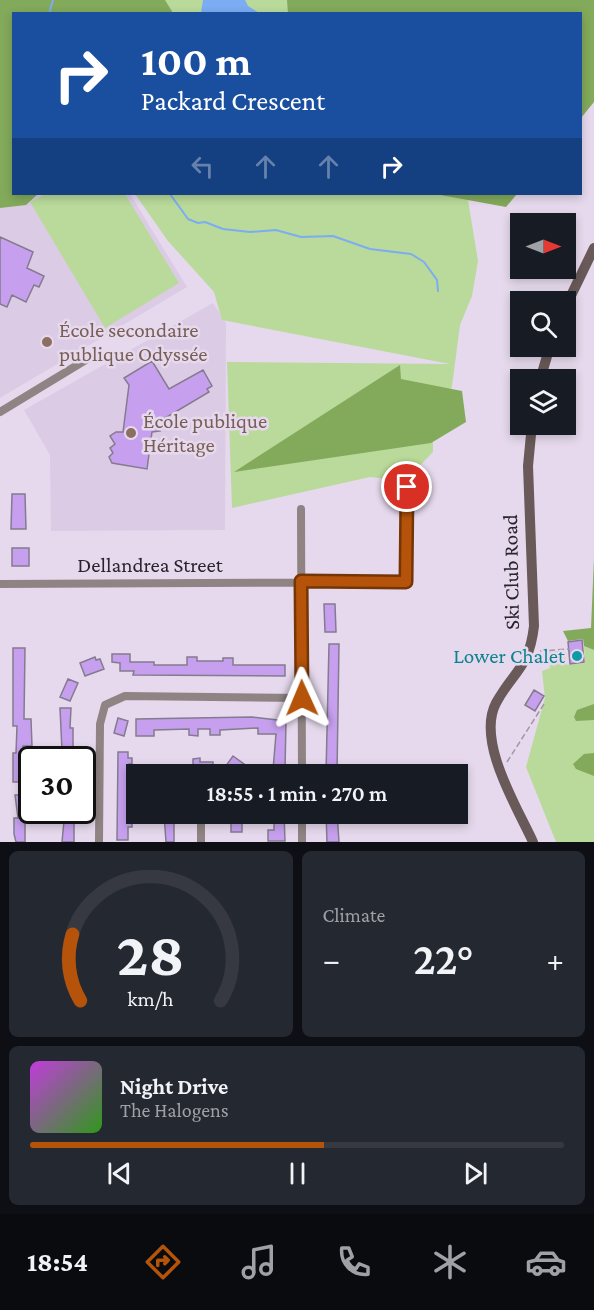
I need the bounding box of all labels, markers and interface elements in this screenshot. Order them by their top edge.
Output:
icon: right [42,36,120,114]
text: 100 m [141,37,251,84]
text: Packard Crescent [141,86,325,116]
icon: left [186,150,219,183]
icon: ahead [249,150,282,183]
icon: ahead [312,150,345,183]
icon: right [375,150,408,183]
north arrow [510,213,576,279]
map controls [510,213,576,435]
button: search [510,291,576,357]
place label: École secondaire publique Odyssée [59,318,208,366]
marker: École secondaire publique Odyssée [40,335,54,349]
button: layers [510,369,576,435]
place label: École publique Héritage [143,409,267,457]
marker: École publique Héritage [124,426,138,440]
pin [381,461,432,512]
icon: arrive [390,470,423,503]
street label: Ski Club Road [498,514,524,630]
street label: Dellandrea Street [77,553,224,577]
place label: Lower Chalet [453,644,566,668]
marker: Lower Chalet [570,649,584,663]
position arrow [270,666,334,730]
speed limit sign: 30 [18,746,96,824]
text: 18:55 · 1 min · 270 m [207,781,387,806]
text: Climate [323,904,385,926]
text: 28 [117,919,185,988]
text: 22° [413,934,473,984]
text: − [323,941,340,978]
text: + [547,941,564,978]
text: km/h [128,987,174,1011]
text: Night Drive [120,1074,228,1099]
text: The Halogens [120,1099,229,1121]
icon: previous [103,1157,136,1190]
icon: pause [281,1157,314,1190]
icon: next [459,1157,492,1190]
icon: directions [142,1241,184,1283]
icon: music [238,1241,280,1283]
icon: phone [333,1241,375,1283]
icon: climate [429,1241,471,1283]
icon: car [525,1241,567,1283]
text: 18:54 [27,1247,88,1277]

